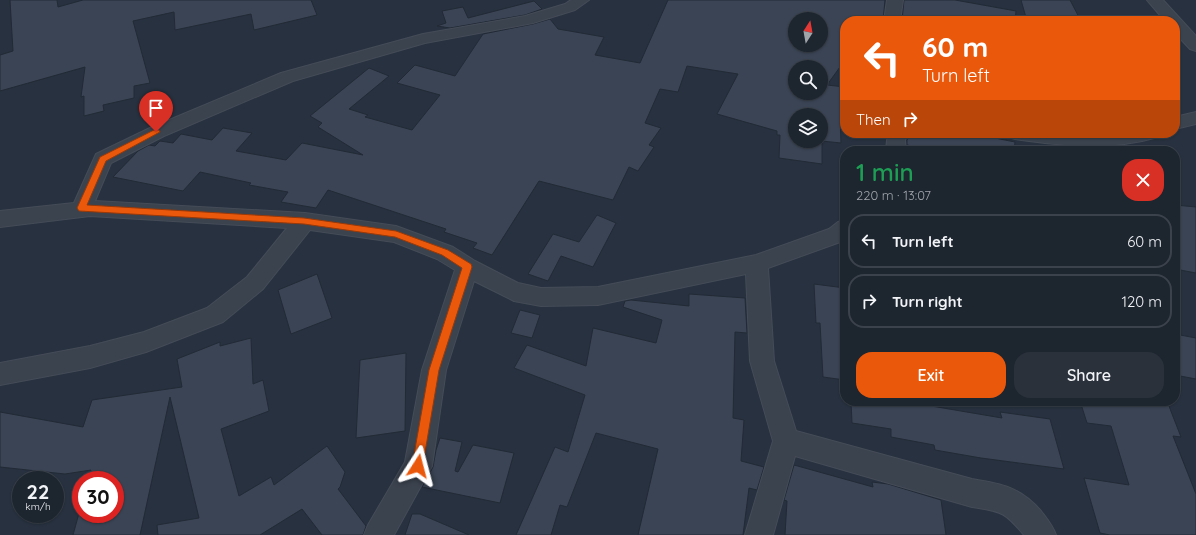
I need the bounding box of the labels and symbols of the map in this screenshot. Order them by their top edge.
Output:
north arrow [788,12,828,52]
pin [139,91,173,132]
position arrow [397,445,439,487]
speed limit sign: 30 [72,471,124,523]

